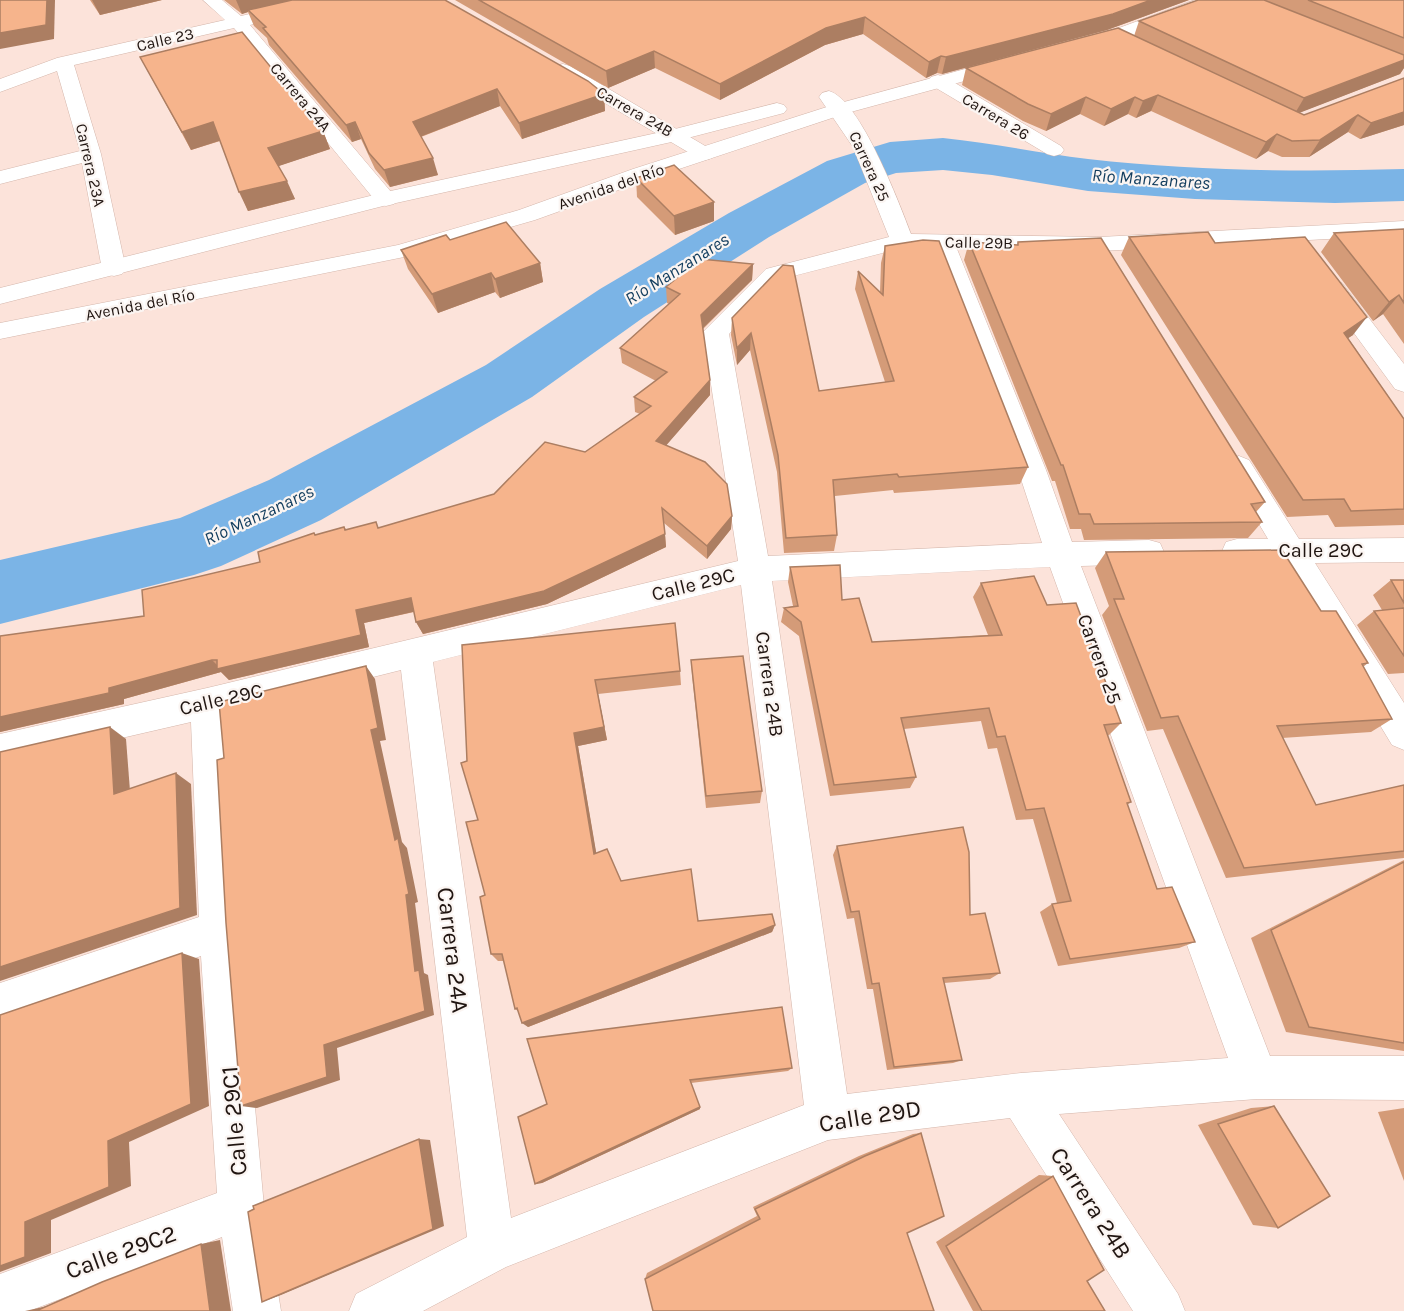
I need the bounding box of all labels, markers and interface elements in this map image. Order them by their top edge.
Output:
street label: Calle 23 [135,24,196,55]
street label: Carrera 24A [266,59,335,136]
street label: Carrera 24B [593,82,676,141]
street label: Carrera 26 [959,89,1033,144]
street label: Carrera 23A [72,122,109,209]
street label: Carrera 25 [845,128,894,204]
street label: Avenida del Río [556,159,667,214]
water label: Río Manzanares [1091,164,1211,194]
water label: Río Manzanares [621,228,733,310]
street label: Calle 29B [945,232,1013,253]
street label: Avenida del Río [84,285,196,324]
water label: Río Manzanares [201,480,317,550]
street label: Calle 29C [1279,539,1363,562]
street label: Calle 29C [649,563,737,606]
street label: Carrera 25 [1073,611,1126,707]
street label: Carrera 24B [751,630,788,738]
street label: Calle 29C [177,679,265,720]
street label: Carrera 24A [431,886,475,1015]
street label: Calle 29C1 [215,1065,253,1177]
street label: Calle 29D [817,1094,923,1138]
street label: Carrera 24B [1045,1142,1137,1264]
street label: Calle 29C2 [62,1219,180,1285]

